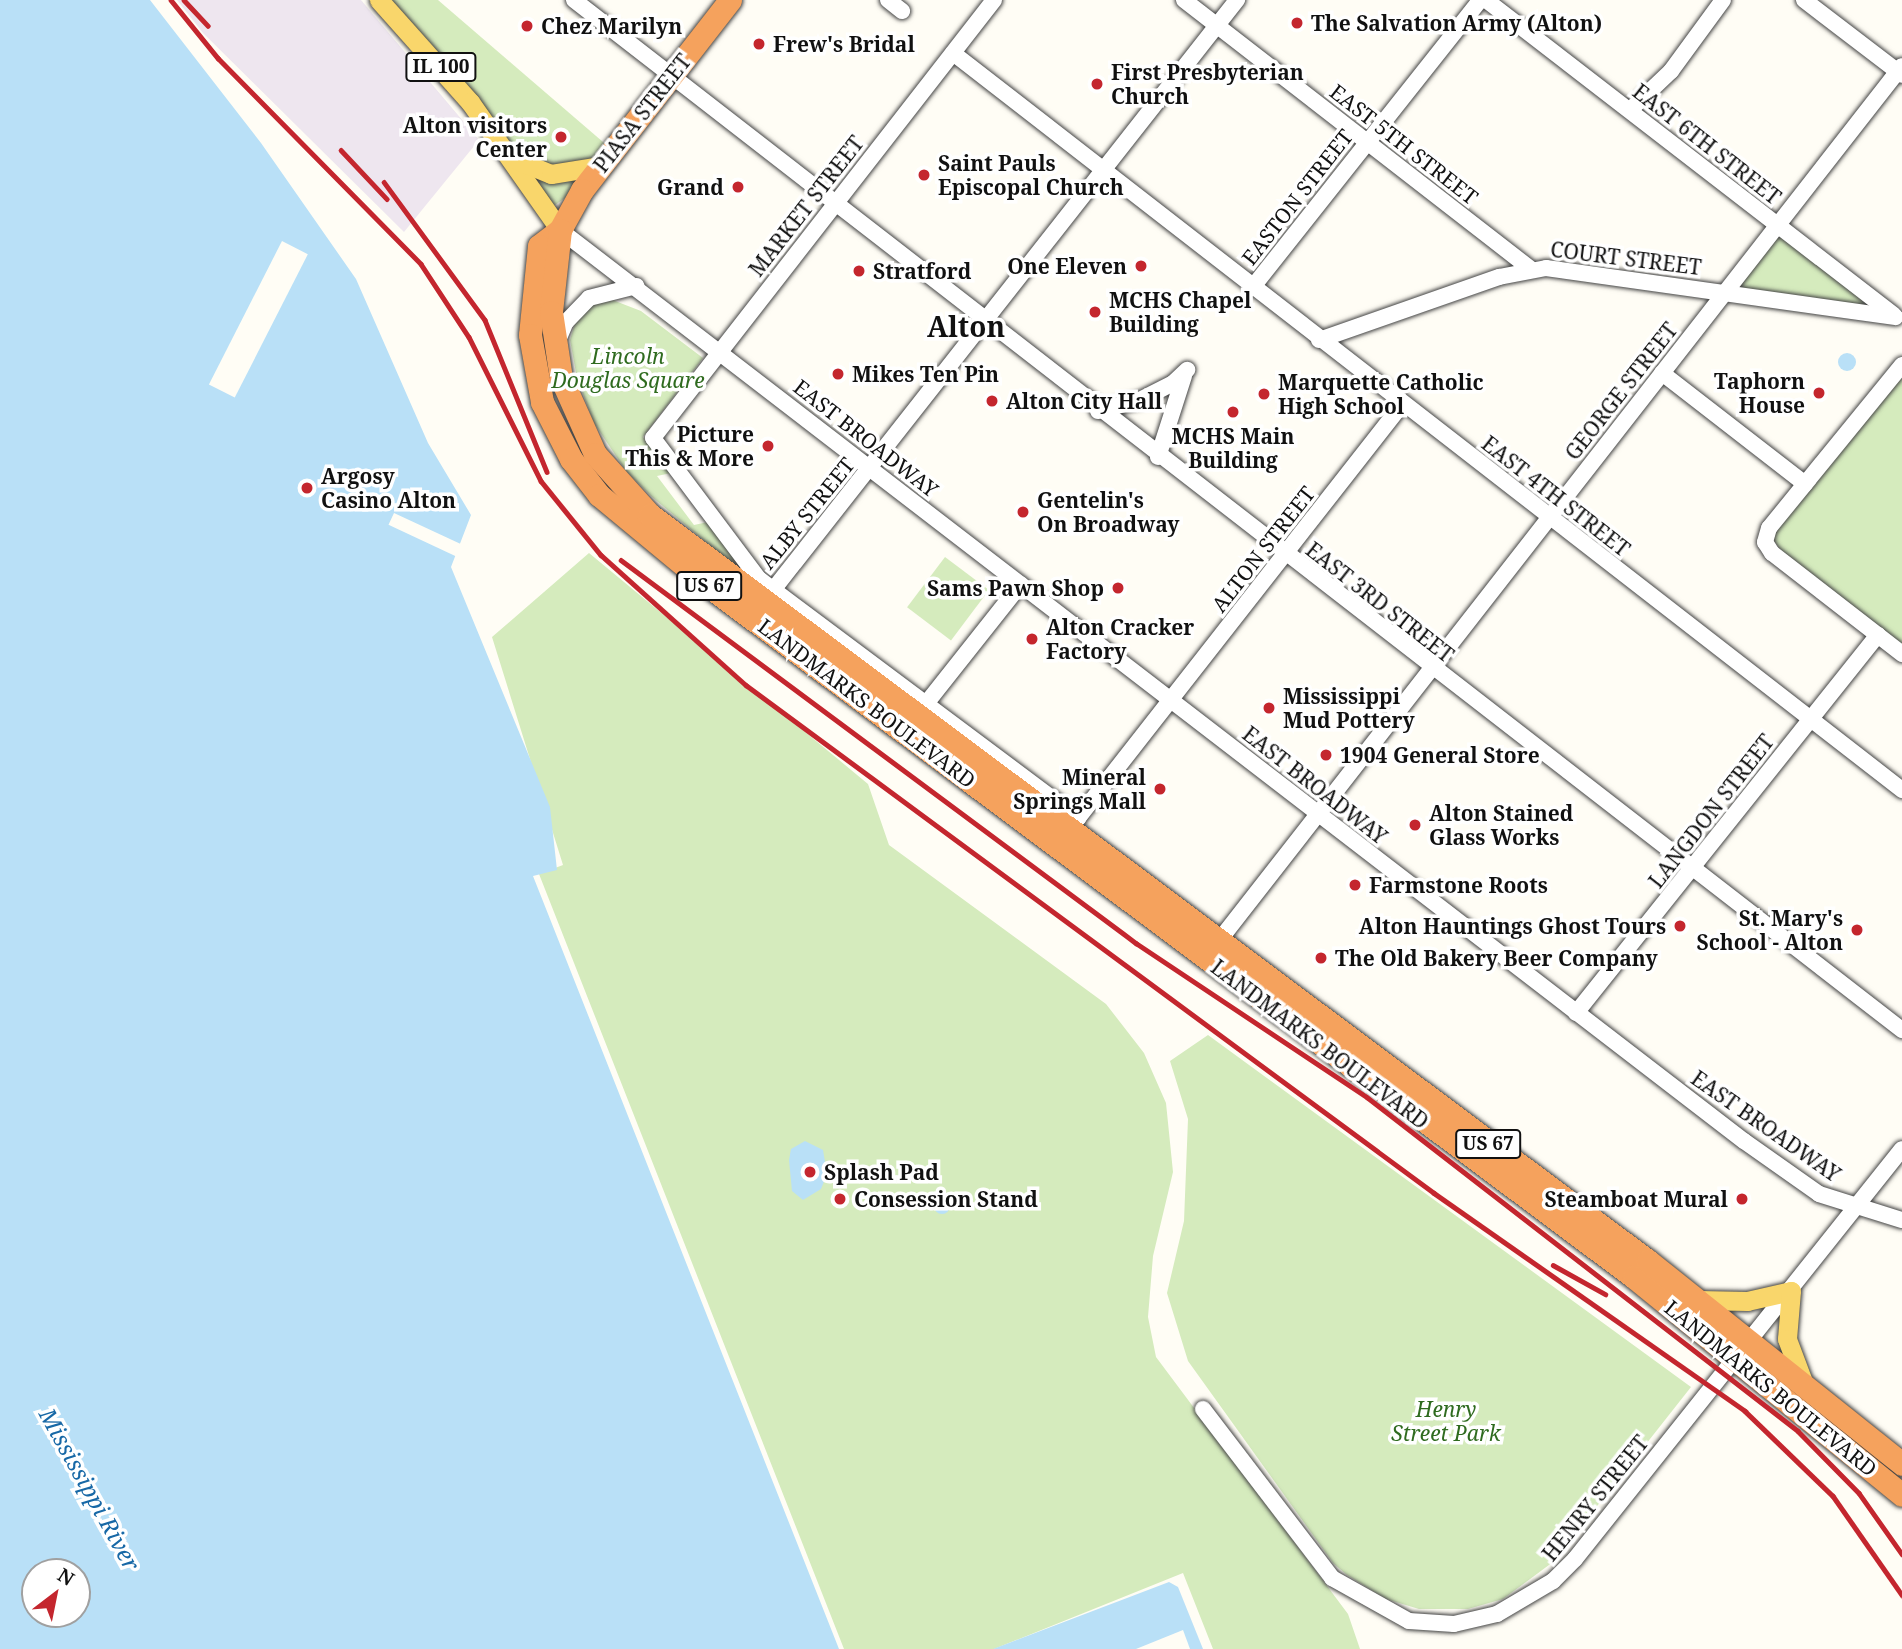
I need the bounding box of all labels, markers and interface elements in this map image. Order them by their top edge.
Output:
place label: The Salvation Army (Alton) [1311,10,1602,36]
place label: Chez Marilyn [541,13,682,39]
marker: The Salvation Army (Alton) [1289,15,1305,31]
marker: Chez Marilyn [519,18,535,34]
place label: Frew's Bridal [773,31,915,57]
marker: Frew's Bridal [751,36,767,52]
street label: PIASA STREET [588,49,696,177]
road number: IL 100 [404,52,478,82]
place label: First Presbyterian Church [1111,59,1304,109]
marker: First Presbyterian Church [1089,76,1105,92]
street label: EAST 5TH STREET [1325,78,1483,210]
street label: EAST 6TH STREET [1628,78,1786,210]
place label: Alton visitors Center [403,112,547,162]
street label: EASTON STREET [1236,124,1358,270]
marker: Alton visitors Center [553,129,569,145]
street label: MARKET STREET [743,131,869,281]
place label: Saint Pauls Episcopal Church [938,150,1124,200]
marker: Saint Pauls Episcopal Church [916,167,932,183]
place label: Grand [657,174,724,200]
marker: Grand [730,179,746,195]
street label: COURT STREET [1549,236,1703,280]
place label: One Eleven [1007,253,1127,279]
place label: Stratford [873,258,971,284]
marker: One Eleven [1133,258,1149,274]
marker: Stratford [851,263,867,279]
place label: MCHS Chapel Building [1109,287,1251,337]
marker: MCHS Chapel Building [1087,304,1103,320]
district label: Alton [927,309,1005,343]
street label: GEORGE STREET [1560,317,1682,465]
park label: Lincoln Douglas Square [552,343,704,393]
place label: Mikes Ten Pin [852,361,999,387]
marker: Mikes Ten Pin [830,366,846,382]
place label: Taphorn House [1714,368,1805,418]
place label: Marquette Catholic High School [1278,369,1484,419]
street label: EAST BROADWAY [789,374,943,502]
marker: Taphorn House [1811,385,1827,401]
marker: Marquette Catholic High School [1256,386,1272,402]
place label: Alton City Hall [1006,388,1162,414]
marker: Alton City Hall [984,393,1000,409]
marker: MCHS Main Building [1225,404,1241,420]
place label: Picture This & More [625,421,754,471]
place label: MCHS Main Building [1172,423,1294,473]
street label: EAST 4TH STREET [1477,430,1635,562]
marker: Picture This & More [760,438,776,454]
street label: ALBY STREET [754,452,860,574]
place label: Argosy Casino Alton [321,463,456,513]
marker: Argosy Casino Alton [299,480,315,496]
street label: ALTON STREET [1206,481,1320,617]
place label: Gentelin's On Broadway [1037,487,1180,537]
marker: Gentelin's On Broadway [1015,504,1031,520]
street label: EAST 3RD STREET [1301,537,1459,667]
road number: US 67 [676,570,742,601]
place label: Sams Pawn Shop [927,575,1104,601]
marker: Sams Pawn Shop [1110,580,1126,596]
street label: LANDMARKS BOULEVARD [753,613,981,793]
place label: Alton Cracker Factory [1046,614,1194,664]
marker: Alton Cracker Factory [1024,631,1040,647]
place label: Mississippi Mud Pottery [1283,683,1415,733]
marker: Mississippi Mud Pottery [1261,700,1277,716]
street label: EAST BROADWAY [1238,721,1392,849]
street label: LANGDON STREET [1643,729,1779,893]
place label: 1904 General Store [1340,742,1540,768]
marker: 1904 General Store [1318,747,1334,763]
place label: Mineral Springs Mall [1013,764,1146,814]
marker: Mineral Springs Mall [1152,781,1168,797]
place label: Alton Stained Glass Works [1429,800,1573,850]
marker: Alton Stained Glass Works [1407,817,1423,833]
place label: Farmstone Roots [1369,872,1548,898]
marker: Farmstone Roots [1347,877,1363,893]
place label: St. Mary's School - Alton [1697,905,1843,955]
place label: Alton Hauntings Ghost Tours [1359,913,1666,939]
marker: Alton Hauntings Ghost Tours [1672,918,1688,934]
marker: St. Mary's School - Alton [1849,922,1865,938]
place label: The Old Bakery Beer Company [1335,945,1658,971]
marker: The Old Bakery Beer Company [1313,950,1329,966]
street label: LANDMARKS BOULEVARD [1206,954,1434,1134]
street label: EAST BROADWAY [1687,1065,1845,1187]
road number: US 67 [1455,1128,1521,1160]
place label: Splash Pad [824,1159,939,1185]
marker: Splash Pad [802,1164,818,1180]
place label: Consession Stand [854,1186,1038,1212]
place label: Steamboat Mural [1544,1186,1728,1212]
marker: Consession Stand [832,1191,848,1207]
marker: Steamboat Mural [1734,1191,1750,1207]
street label: LANDMARKS BOULEVARD [1660,1295,1882,1481]
park label: Henry Street Park [1391,1396,1501,1446]
water label: Mississippi River [34,1403,146,1575]
street label: HENRY STREET [1537,1430,1653,1566]
north arrow [21,1558,91,1628]
text: N [53,1562,79,1592]

